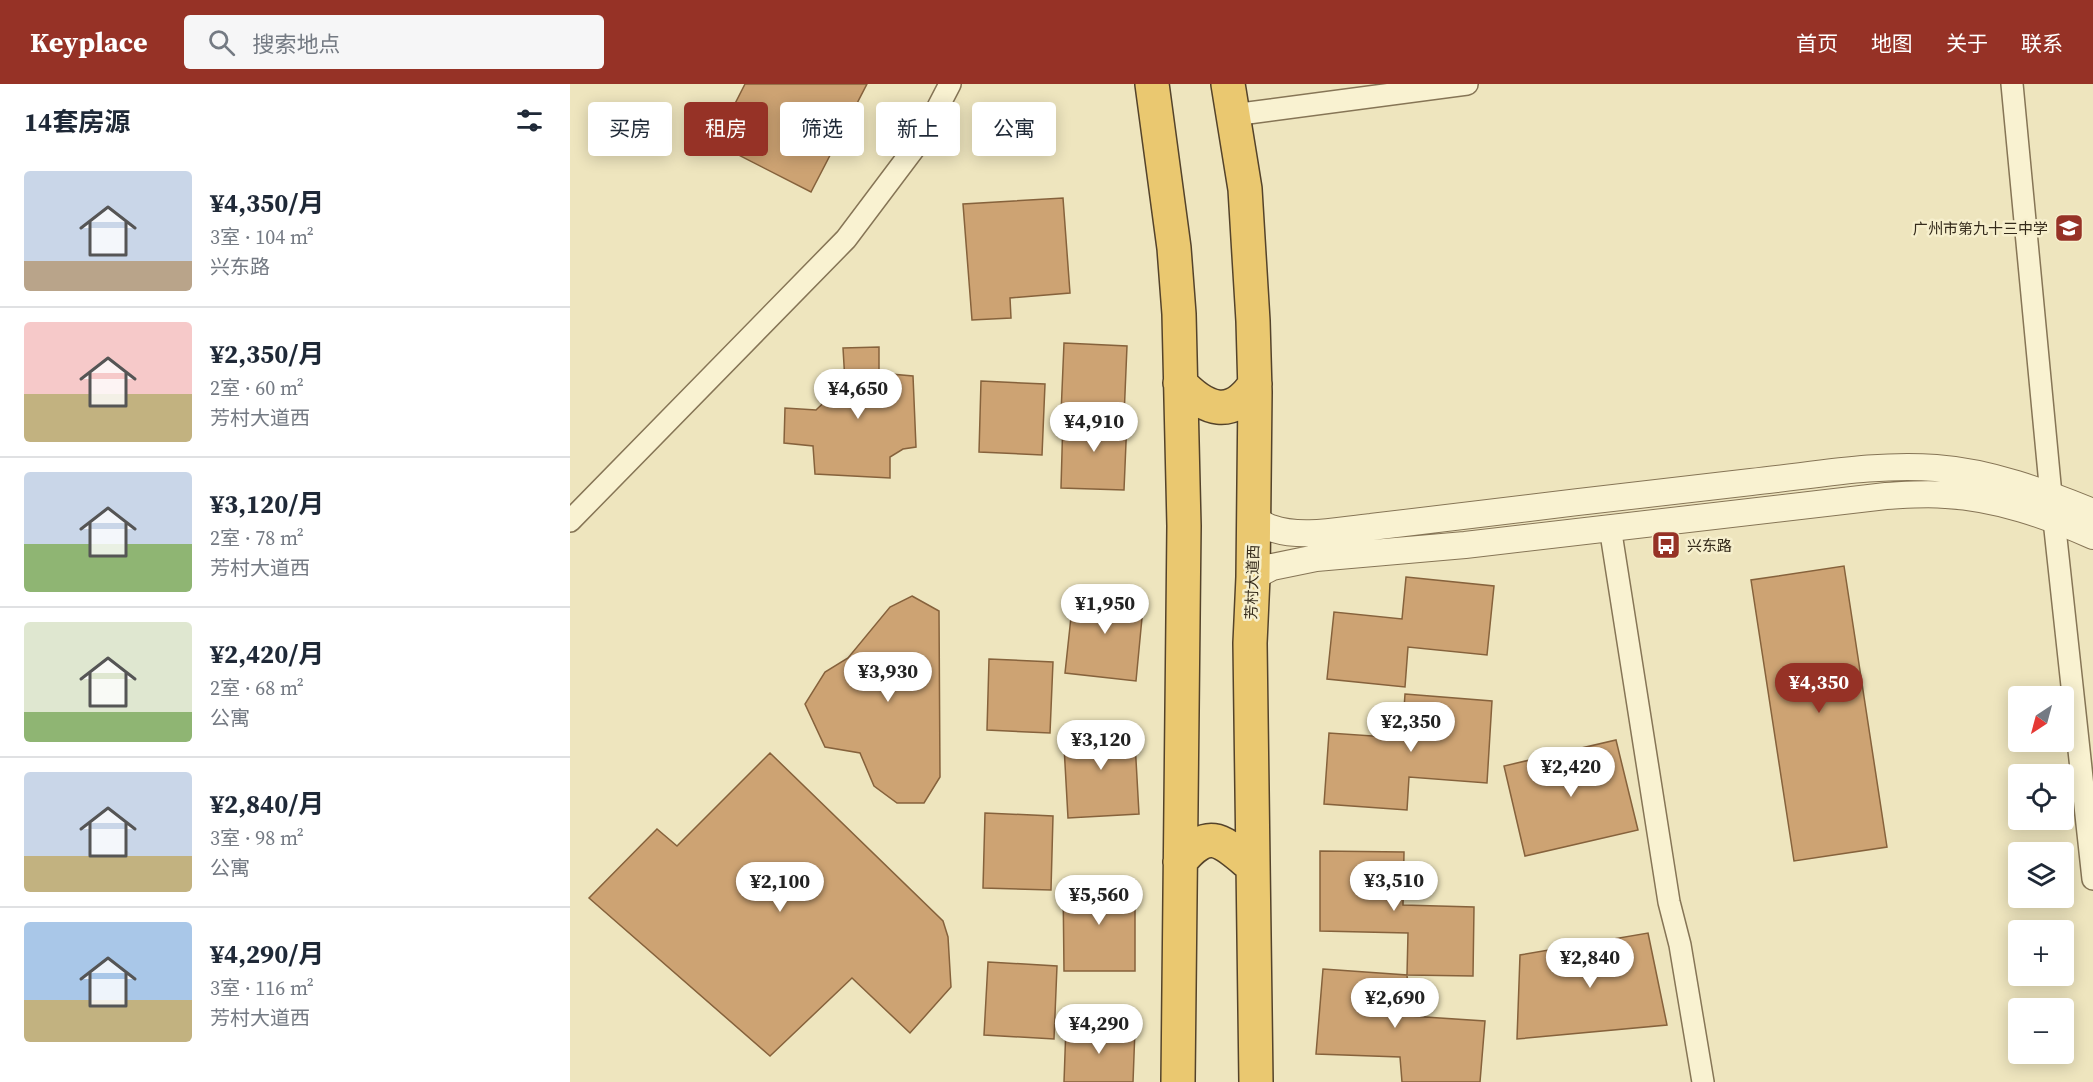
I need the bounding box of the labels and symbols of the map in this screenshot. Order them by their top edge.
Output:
school or university icon: 广州市第九十三中学 [2053,212,2085,244]
place label: 广州市第九十三中学 [1913,218,2048,239]
pin: ¥4,650 [809,369,907,420]
pin: ¥4,910 [1045,402,1143,453]
bus stop icon: 兴东路 [1650,529,1682,561]
place label: 兴东路 [1687,535,1732,556]
street label: 芳村大道西 [1240,544,1264,620]
pin: ¥1,950 [1056,584,1154,635]
pin: ¥3,930 [839,652,937,703]
pin: ¥4,350 [1770,663,1868,714]
north arrow [2008,686,2074,752]
pin: ¥2,350 [1362,702,1460,753]
pin: ¥3,120 [1052,720,1150,771]
pin: ¥2,420 [1522,747,1620,798]
pin: ¥3,510 [1345,861,1443,912]
pin: ¥2,100 [731,862,829,913]
pin: ¥5,560 [1050,875,1148,926]
pin: ¥2,840 [1541,938,1639,989]
pin: ¥2,690 [1346,978,1444,1029]
pin: ¥4,290 [1050,1004,1148,1055]

